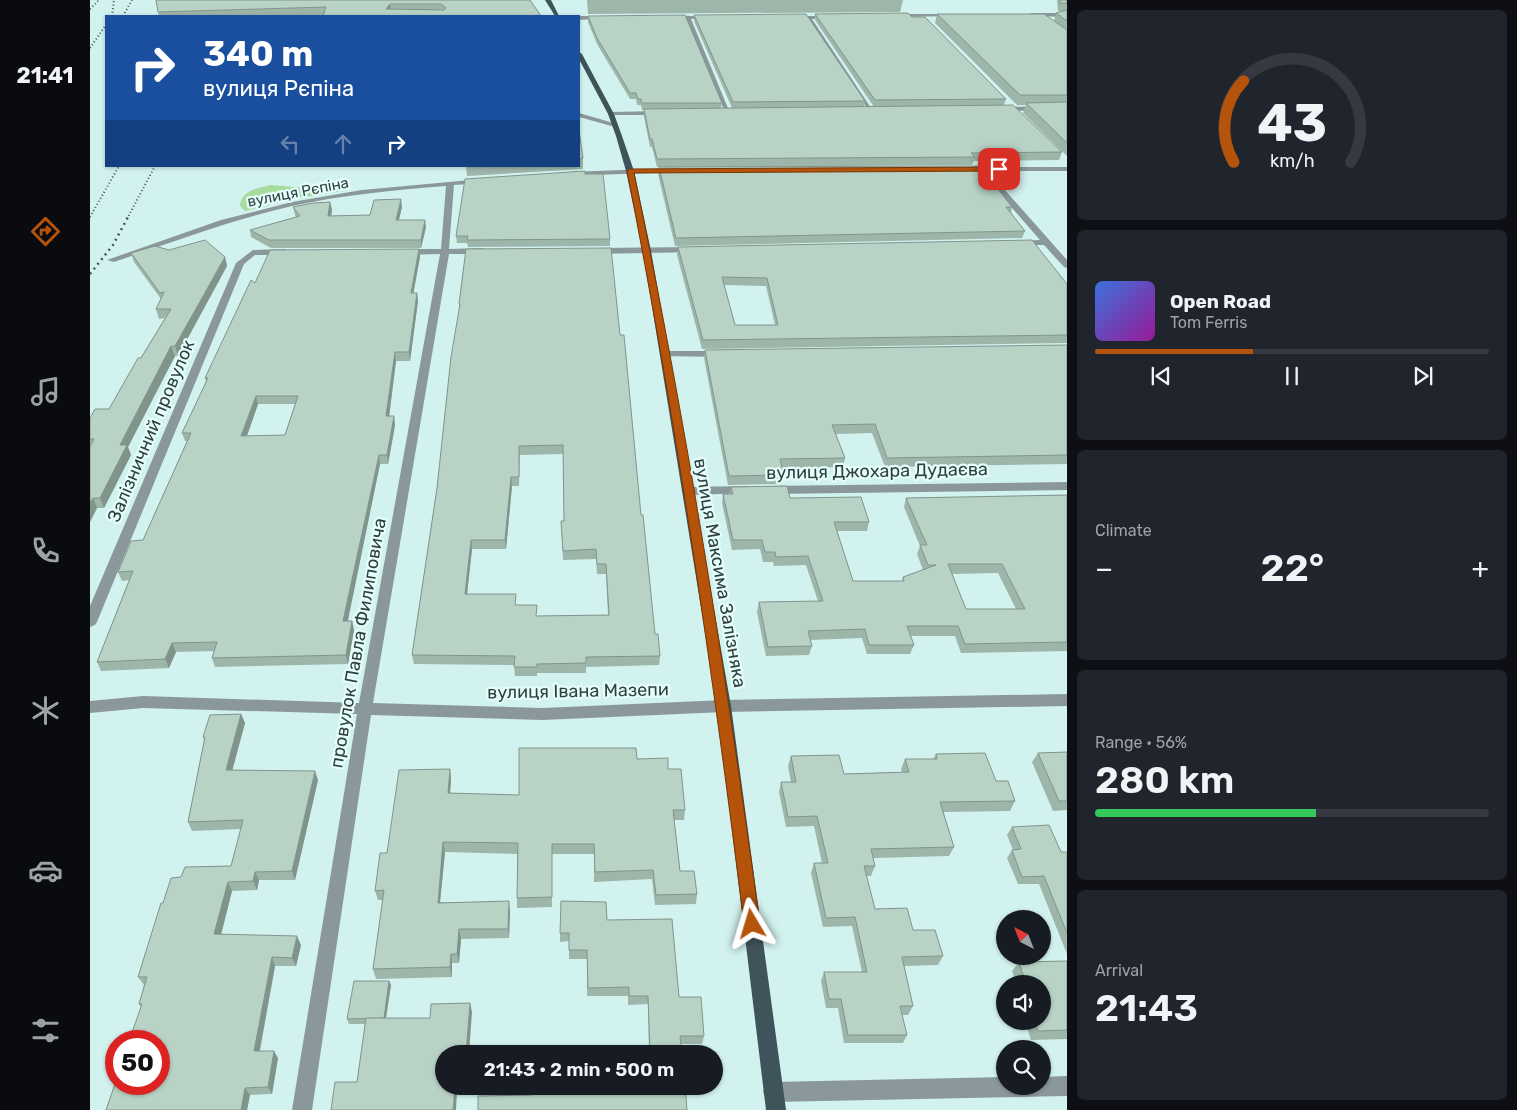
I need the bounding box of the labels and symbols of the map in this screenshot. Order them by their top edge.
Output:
pin [978,148,1020,190]
street label: вулиця Рєпіна [246,173,350,211]
street label: Залізничний провулок [103,336,200,525]
street label: вулиця Максима Залізняка [689,457,751,689]
street label: вулиця Джохара Дудаєва [766,458,988,484]
street label: провулок Павла Филиповича [325,516,391,770]
street label: вулиця Івана Мазепи [487,678,669,704]
position arrow [725,897,777,949]
north arrow [996,910,1051,965]
speed limit sign: 50 [105,1030,170,1095]

